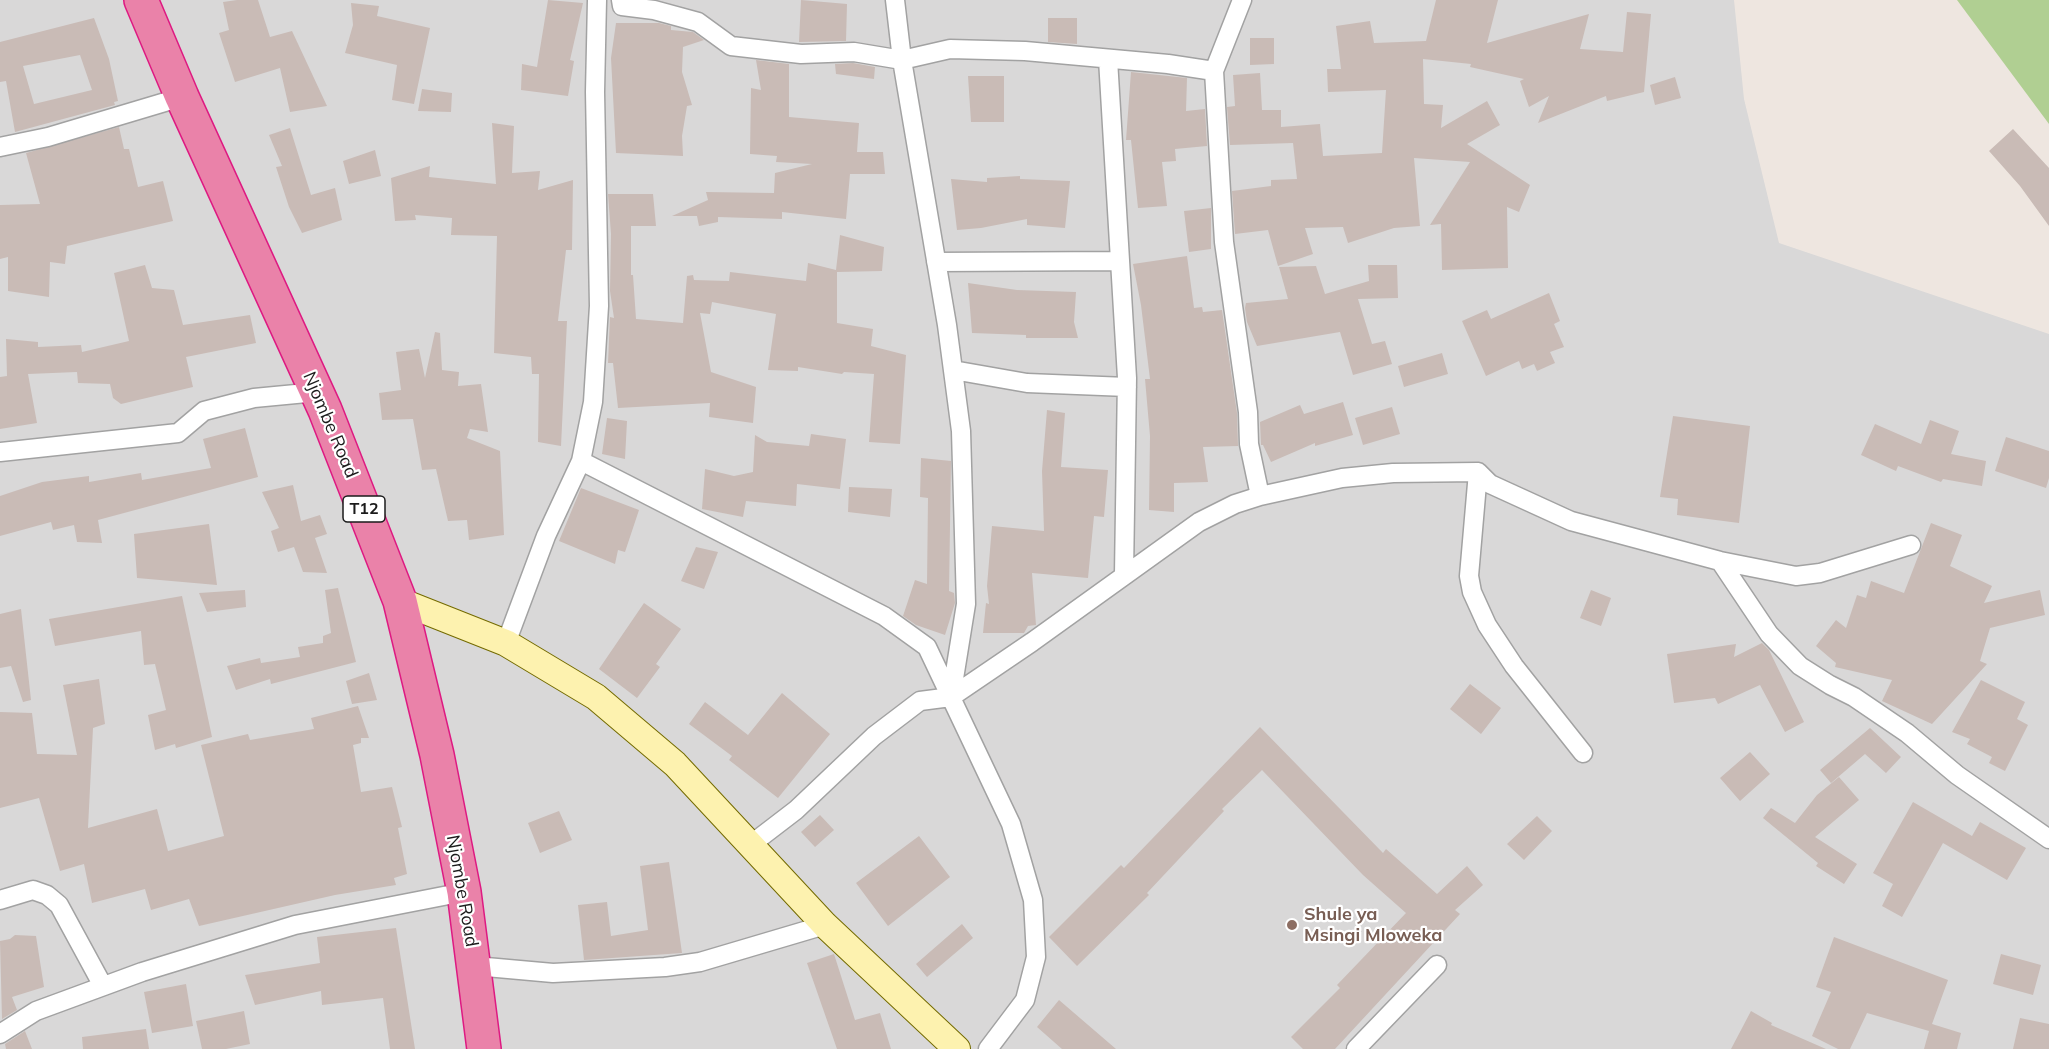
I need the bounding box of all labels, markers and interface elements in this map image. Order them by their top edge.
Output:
street label: Njombe Road [298,369,362,481]
road number: T12 [343,496,385,522]
street label: Njombe Road [442,833,482,949]
place label: Shule ya Msingi Mloweka [1304,904,1442,946]
marker: Shule ya Msingi Mloweka [1285,918,1299,932]

